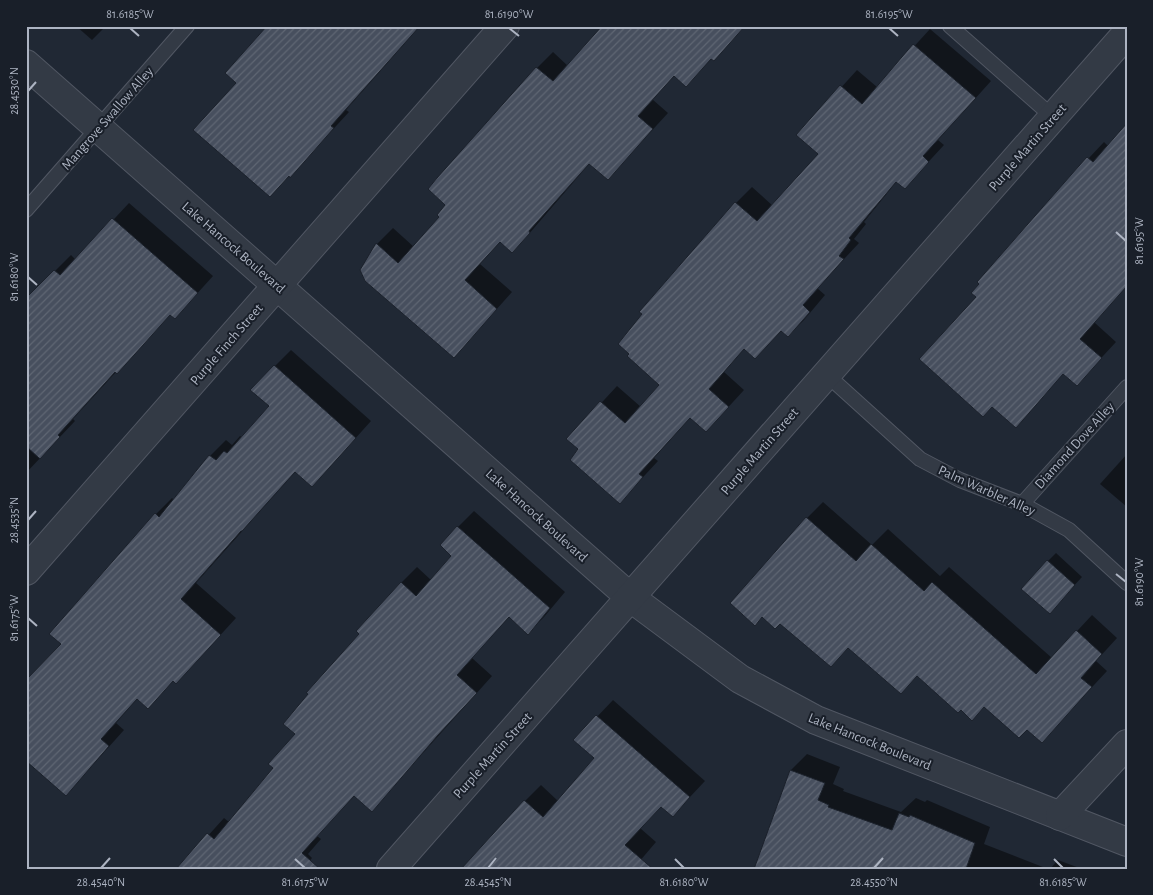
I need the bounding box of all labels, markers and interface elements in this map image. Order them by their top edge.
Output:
text: 81.6185°W [106,8,154,20]
text: 81.6190°W [485,8,534,20]
text: 81.6195°W [865,8,913,20]
street label: Mangrove Swallow Alley [59,64,156,173]
text: 28.4530°N [8,67,20,115]
street label: Purple Martin Street [986,101,1069,194]
street label: Lake Hancock Boulevard [179,199,288,296]
text: 81.6195°W [1133,217,1145,265]
text: 81.6180°W [8,252,20,301]
street label: Purple Finch Street [188,301,266,388]
street label: Diamond Dove Alley [1032,400,1117,492]
street label: Purple Martin Street [718,405,801,498]
street label: Palm Warbler Alley [936,463,1037,519]
street label: Lake Hancock Boulevard [483,467,590,565]
text: 28.4535°N [8,497,20,543]
text: 81.6190°W [1133,557,1145,606]
text: 81.6175°W [8,594,20,641]
street label: Purple Martin Street [451,710,535,801]
street label: Lake Hancock Boulevard [806,711,933,773]
text: 28.4540°N [77,876,125,888]
text: 81.6175°W [282,876,329,888]
text: 28.4545°N [464,876,512,888]
text: 81.6180°W [660,876,709,888]
text: 28.4550°N [850,876,898,888]
text: 81.6185°W [1039,876,1087,888]

